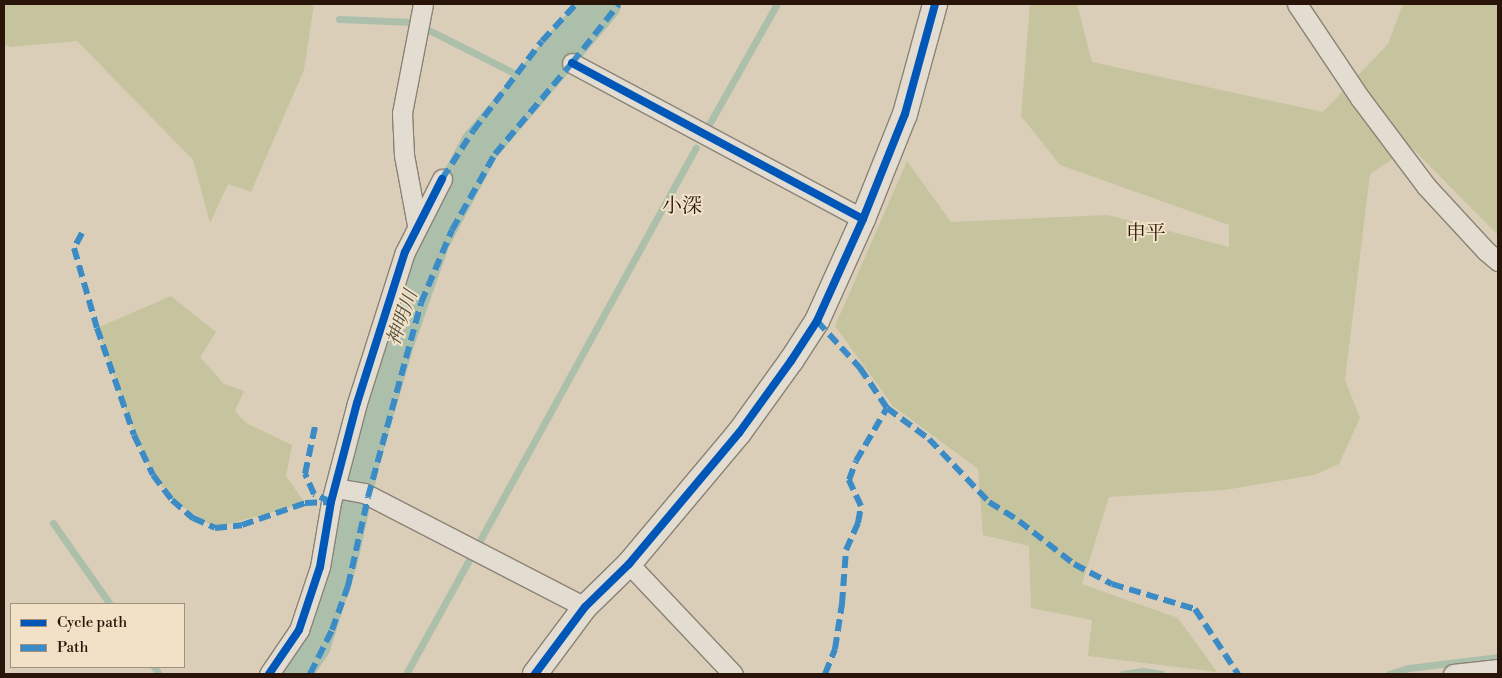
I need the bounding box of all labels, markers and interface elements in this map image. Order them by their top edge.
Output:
district label: 小深 [662,194,702,218]
district label: 申平 [1126,221,1166,245]
water label: 神明川 [383,287,423,349]
legend [10,603,185,668]
text: Cycle path [57,613,127,632]
text: Path [57,638,89,657]

